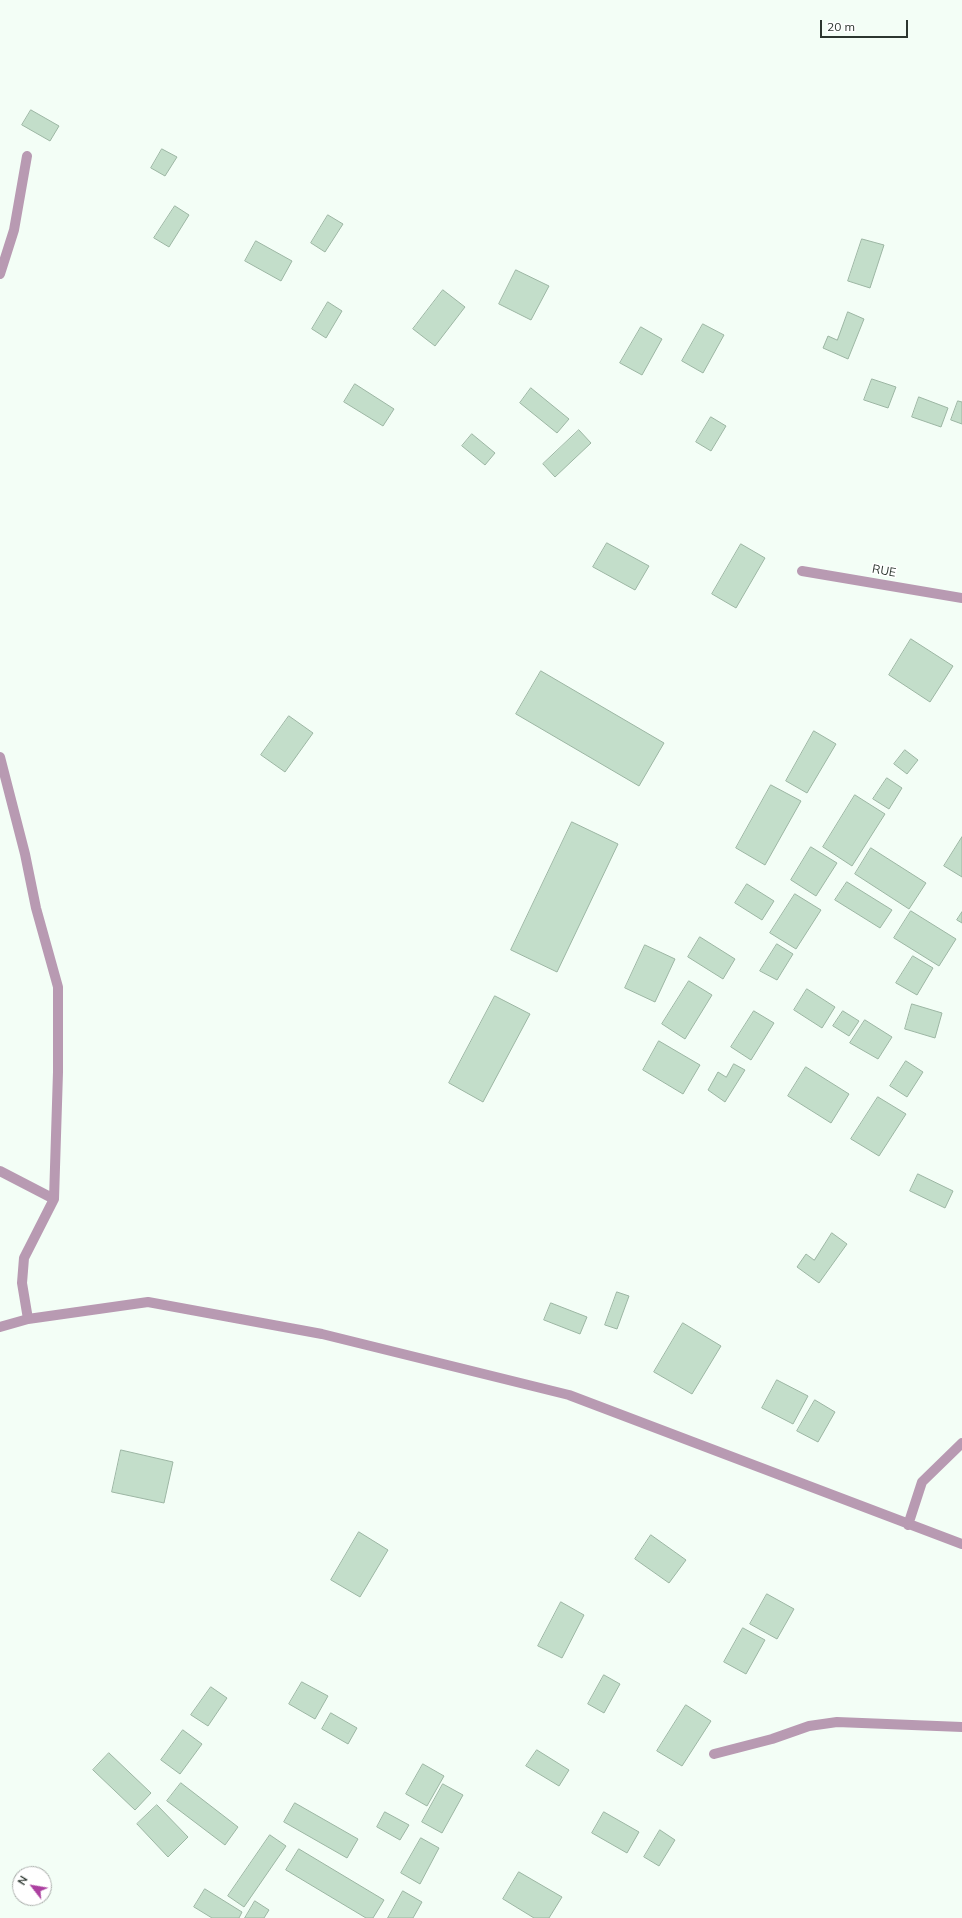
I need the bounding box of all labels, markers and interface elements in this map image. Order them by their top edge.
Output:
scale bar [822,12,910,38]
text: 20 m [827,19,855,34]
street label: RUE [871,562,897,580]
north arrow [12,1866,52,1906]
text: N [14,1873,31,1888]

